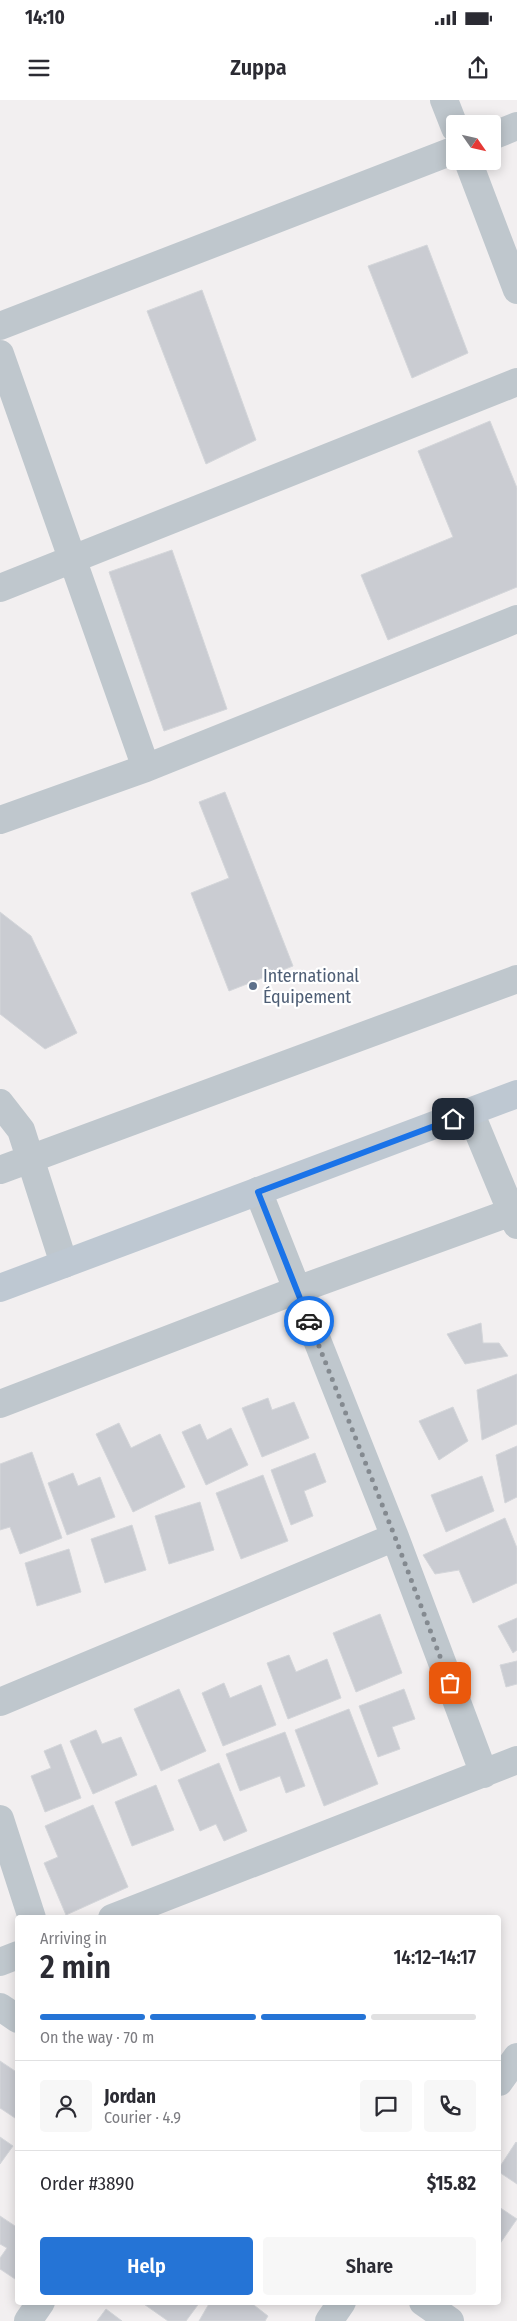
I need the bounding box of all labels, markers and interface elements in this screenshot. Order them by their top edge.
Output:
text: 14:10 [25,6,65,29]
icon: menu [25,54,53,82]
text: Zuppa [230,54,287,81]
icon: share [464,54,492,82]
north arrow [446,115,501,170]
map controls [446,115,501,170]
place label: International Équipement [263,965,359,1008]
marker: International Équipement [247,980,259,992]
pin [432,1098,474,1140]
icon: home [439,1105,467,1133]
courier [284,1296,334,1346]
icon: car [295,1307,323,1335]
pin [429,1662,471,1704]
icon: bag [436,1669,464,1697]
text: Arriving in [40,1929,107,1948]
text: 14:12–14:17 [393,1946,476,1969]
text: 2 min [40,1948,111,1986]
text: On the way · 70 m [40,2028,154,2047]
button: person [40,2080,92,2132]
button: chat [360,2080,412,2132]
button: phone [424,2080,476,2132]
text: Jordan [104,2085,156,2108]
text: Courier · 4.9 [104,2108,181,2127]
text: Order #3890 [40,2172,134,2195]
text: $15.82 [427,2172,476,2195]
button: Help [40,2237,253,2295]
button: Share [263,2237,476,2295]

